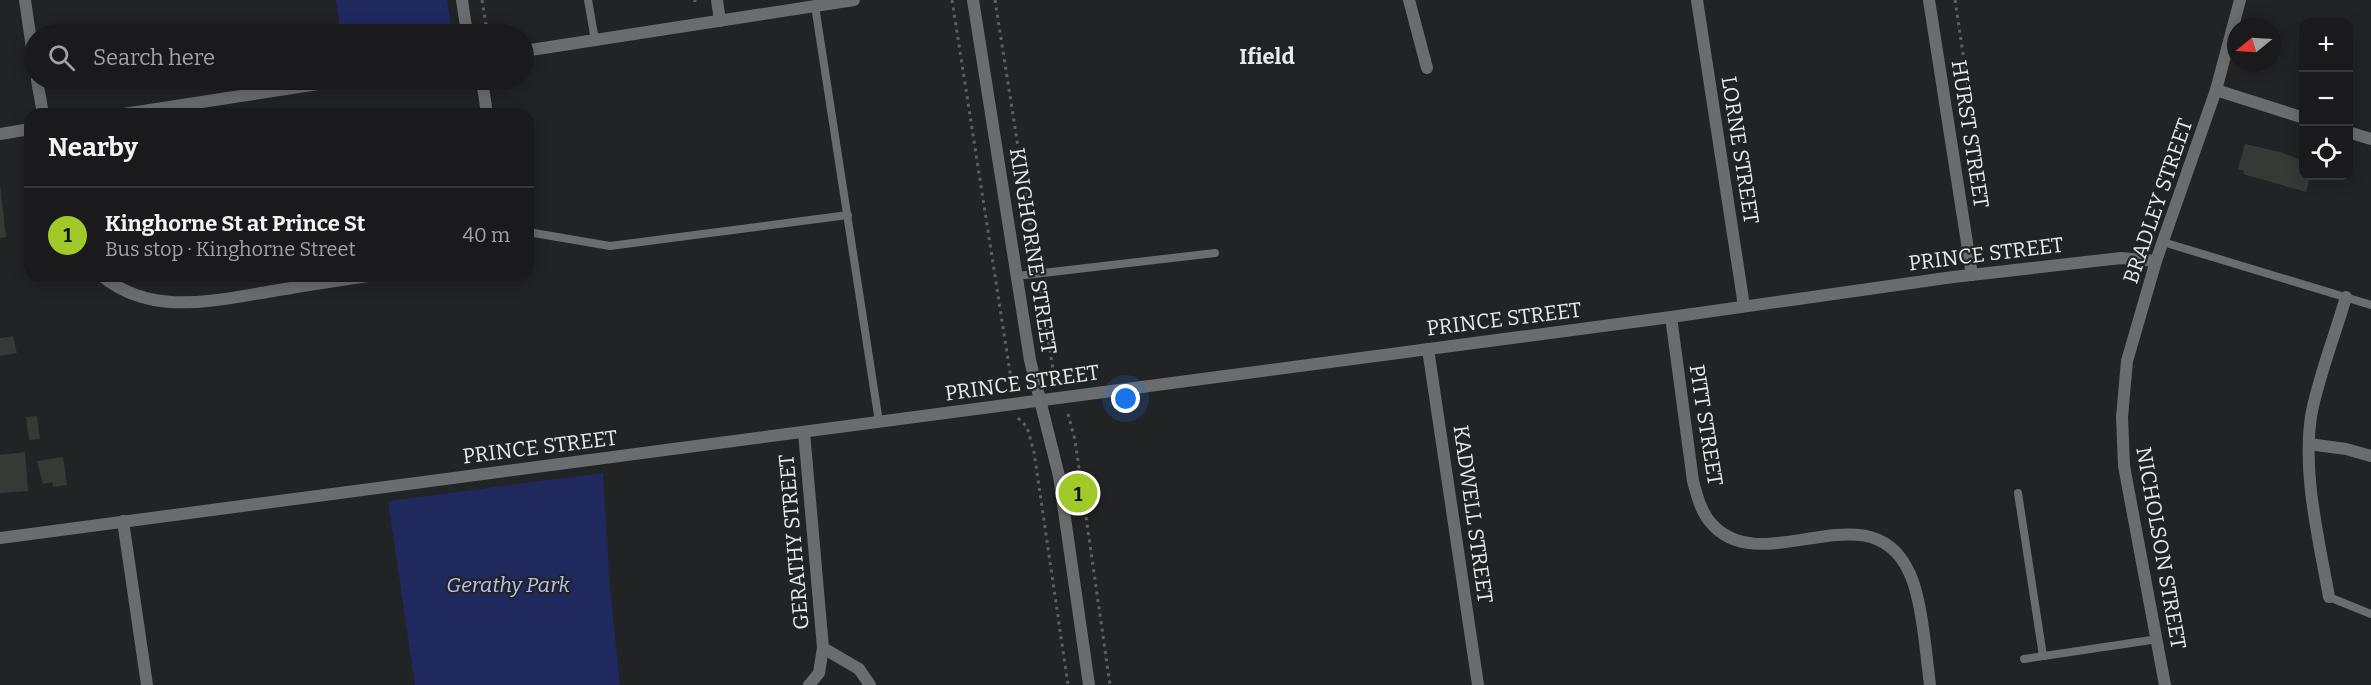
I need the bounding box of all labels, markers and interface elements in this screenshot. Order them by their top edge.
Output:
north arrow [2227,18,2281,72]
map controls [2299,18,2353,180]
button: + [2299,18,2353,72]
search box [24,24,534,90]
icon: search [45,41,78,74]
district label: Ifield [1239,43,1295,70]
text: Search here [93,44,215,71]
street label: HURST STREET [1945,58,1995,210]
button: − [2299,72,2353,126]
street label: LORNE STREET [1715,74,1765,226]
street label: BRADLEY STREET [2118,115,2198,287]
button: locate [2299,126,2353,180]
text: Nearby [48,132,138,163]
street label: KINGHORNE STREET [1004,146,1062,356]
text: Kinghorne St at Prince St [105,210,365,237]
text: 1 [63,223,72,247]
text: 40 m [462,223,510,247]
street label: PRINCE STREET [1907,232,2065,276]
text: Bus stop · Kinghorne Street [105,237,356,261]
street label: PRINCE STREET [1425,297,1583,341]
street label: PRINCE STREET [943,359,1101,407]
street label: PITT STREET [1684,363,1728,487]
your location [1111,384,1140,413]
street label: KADWELL STREET [1448,423,1498,605]
street label: PRINCE STREET [461,425,619,469]
street label: NICHOLSON STREET [2130,445,2192,651]
street label: GERATHY STREET [773,453,815,631]
pin: 1 [1058,470,1098,516]
park label: Gerathy Park [446,572,570,598]

